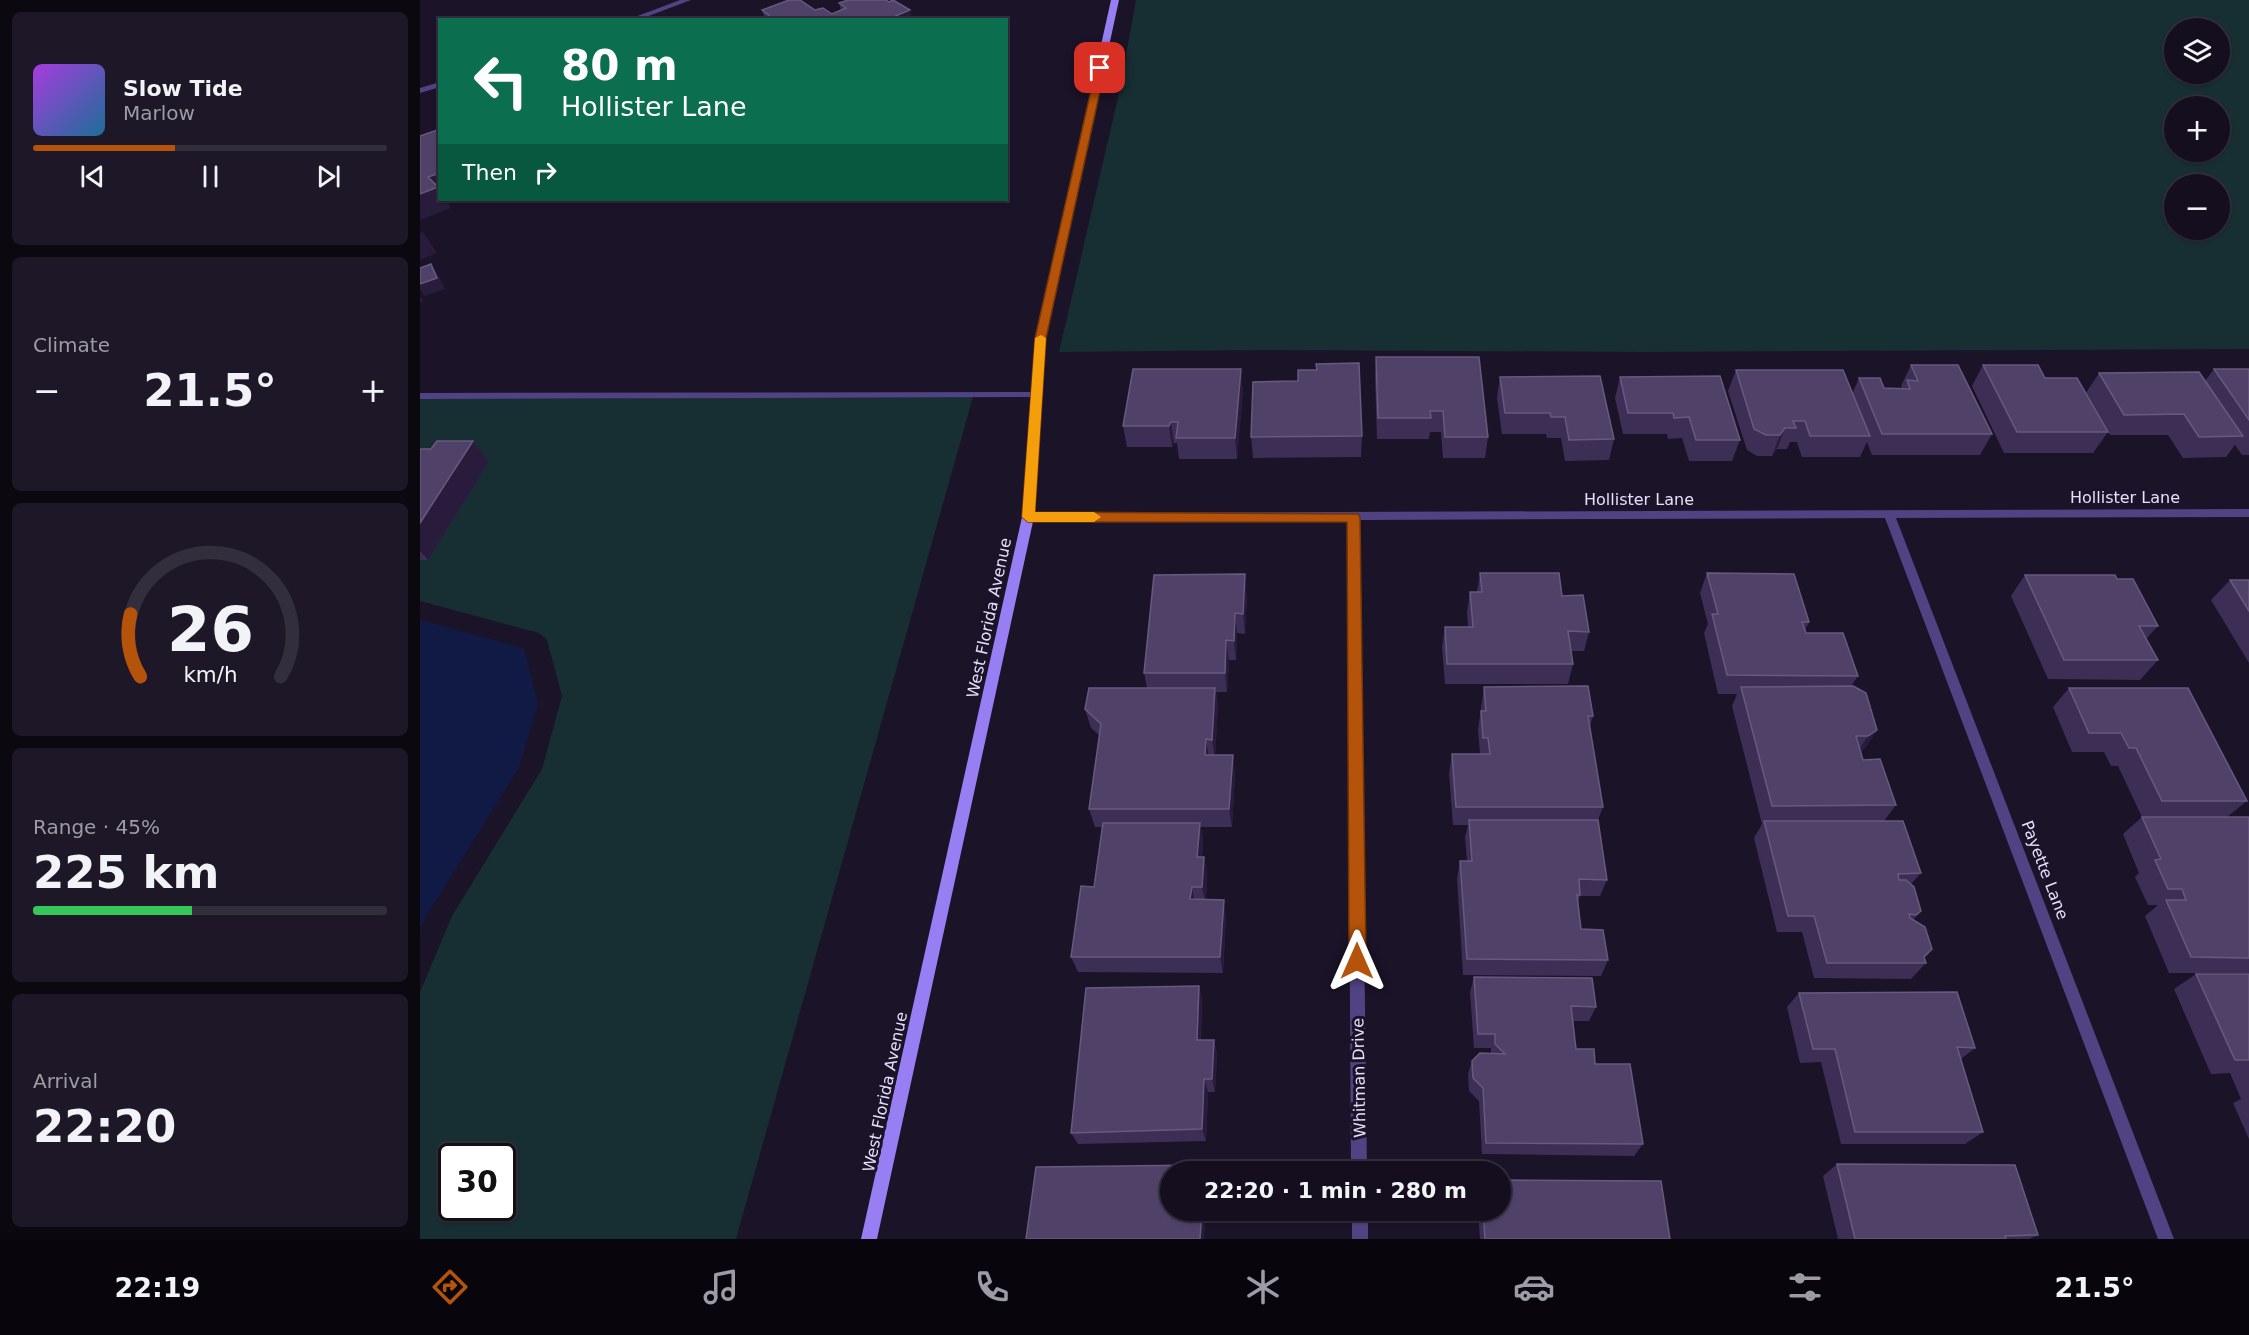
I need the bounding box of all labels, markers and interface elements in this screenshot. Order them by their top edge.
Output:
map controls [2164,18,2230,240]
button: layers [2164,18,2230,84]
text: 80 m [561,41,678,90]
icon: left [462,42,540,120]
pin [1074,42,1125,93]
icon: arrive [1083,51,1116,84]
text: Slow Tide [123,76,243,101]
text: Hollister Lane [561,91,747,122]
button: + [2164,96,2230,162]
text: Marlow [123,101,195,125]
icon: right [529,156,562,189]
icon: previous [76,160,109,193]
icon: pause [194,160,227,193]
icon: next [312,160,345,193]
text: Then [462,160,517,185]
button: − [2164,174,2230,240]
text: Climate [33,333,110,357]
text: 21.5° [143,364,277,417]
text: − [33,371,61,410]
text: + [359,371,387,410]
street label: Hollister Lane [2070,488,2180,507]
street label: Hollister Lane [1584,490,1694,509]
street label: West Florida Avenue [963,536,1015,700]
text: 26 [167,593,253,666]
text: km/h [183,662,237,687]
text: Range · 45% [33,815,160,839]
street label: Payette Lane [2017,818,2073,922]
text: 225 km [33,846,219,899]
position arrow [1325,929,1389,993]
street label: West Florida Avenue [859,1010,911,1174]
street label: Whitman Drive [1348,1018,1370,1138]
text: Arrival [33,1069,98,1093]
text: 22:20 [33,1100,176,1153]
speed limit sign: 30 [438,1143,516,1221]
text: 22:20 · 1 min · 280 m [1204,1178,1467,1203]
icon: directions [429,1266,471,1308]
icon: music [700,1266,742,1308]
icon: phone [971,1266,1013,1308]
icon: climate [1242,1266,1284,1308]
icon: car [1513,1266,1555,1308]
icon: filters [1784,1266,1826,1308]
text: 22:19 [114,1272,200,1303]
text: 21.5° [2054,1272,2135,1303]

